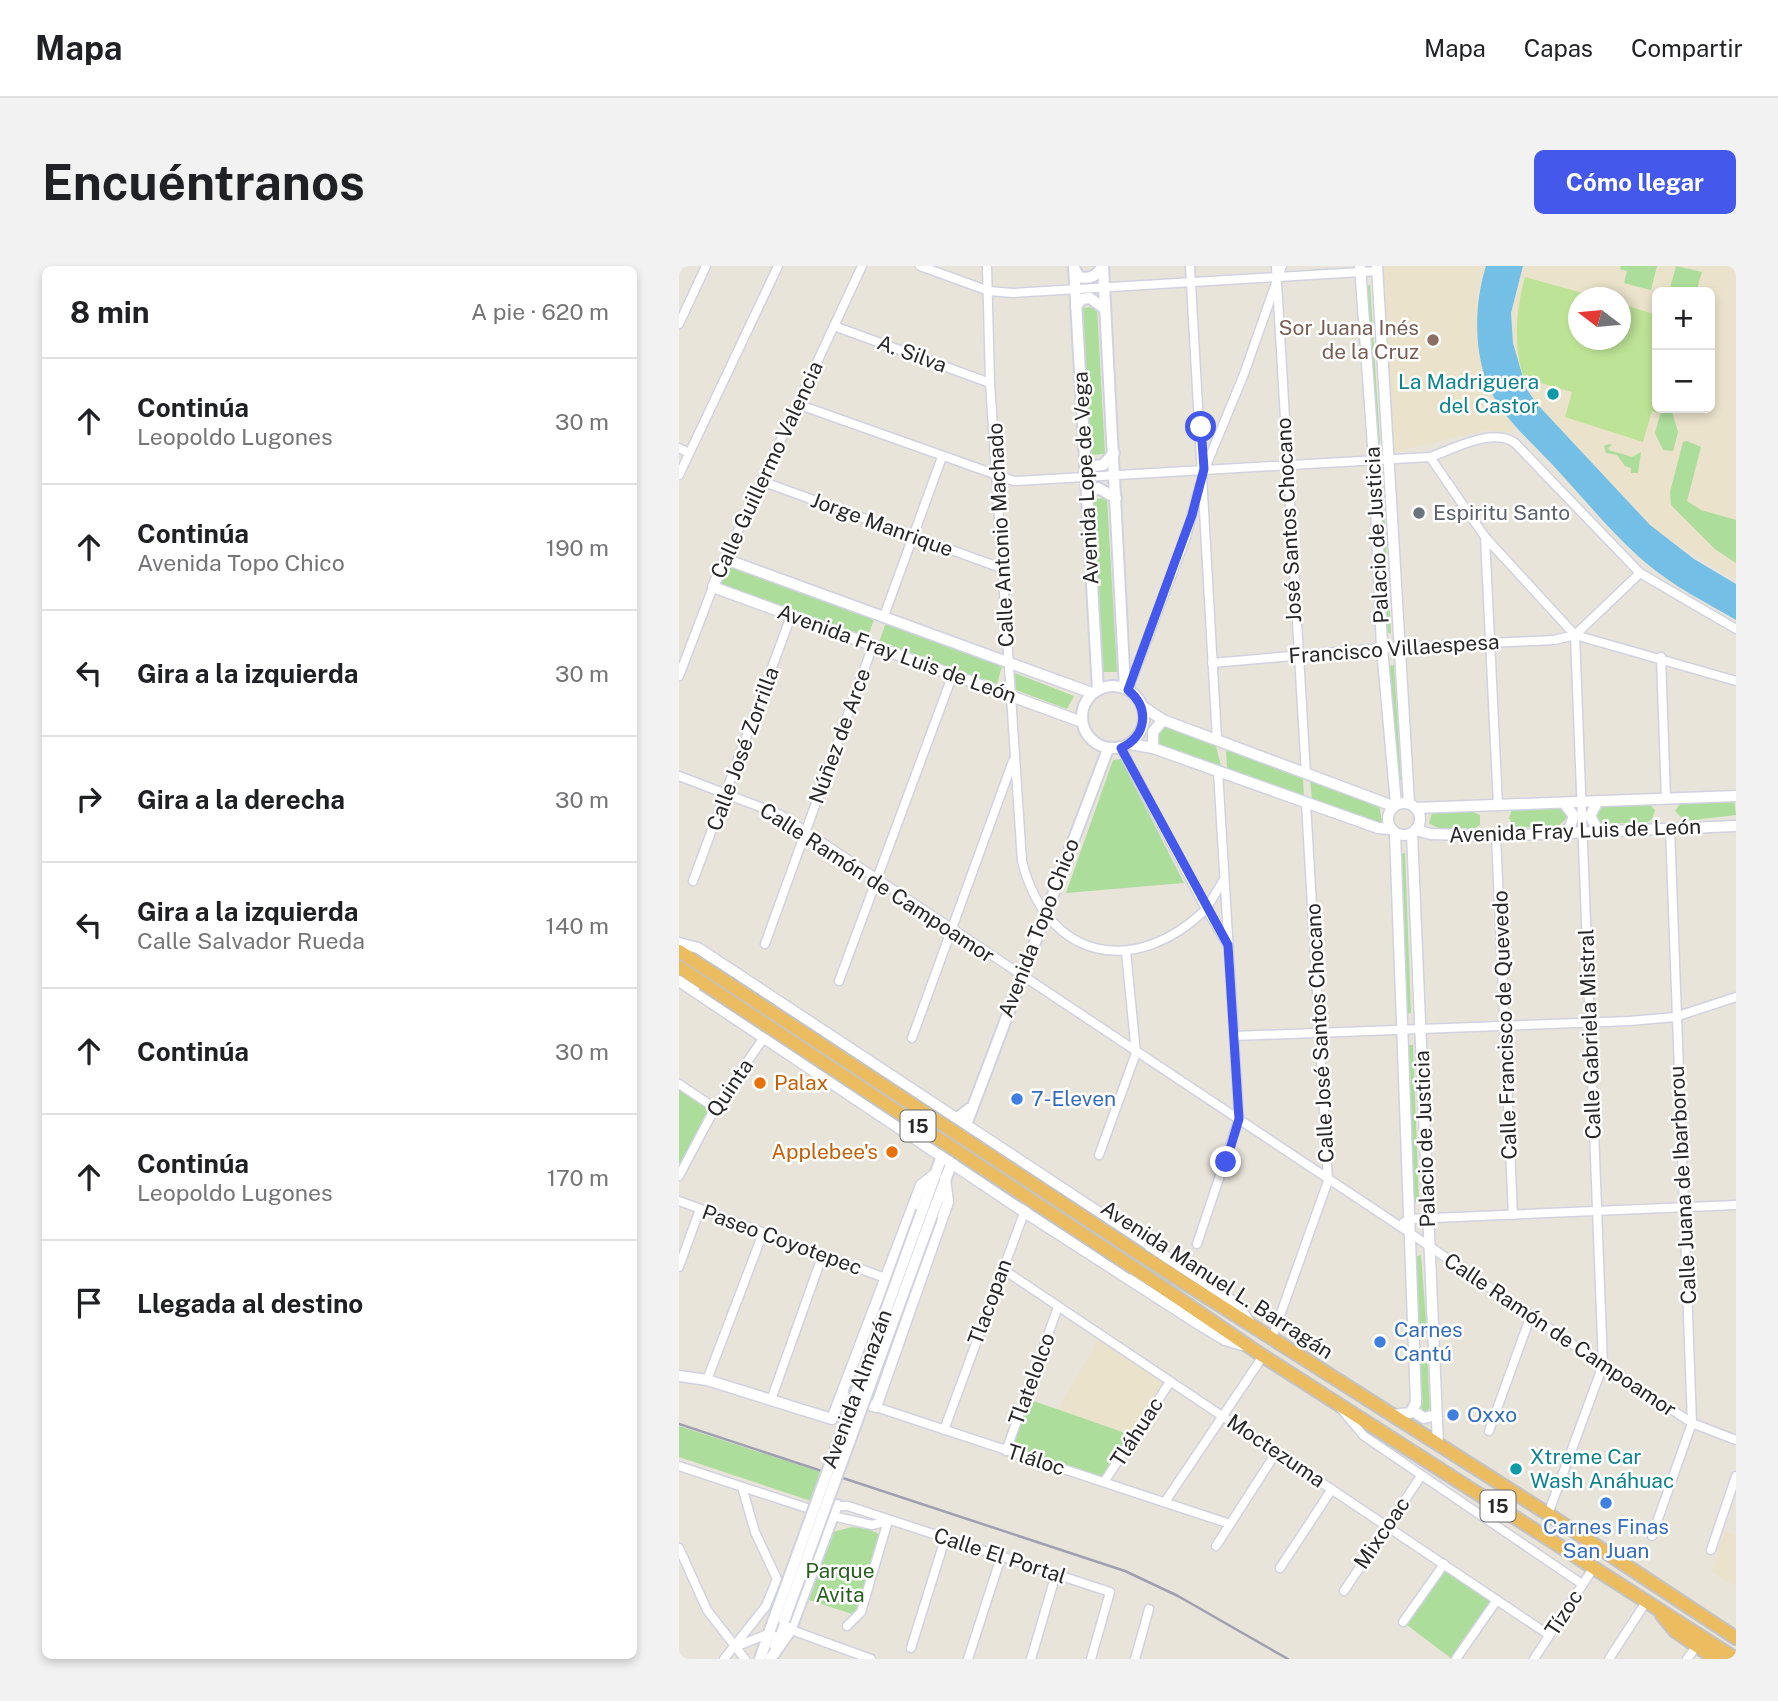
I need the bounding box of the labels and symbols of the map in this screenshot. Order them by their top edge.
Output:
north arrow [1568,287,1631,350]
place label: Sor Juana Inés de la Cruz [1278,315,1419,364]
street label: A. Silva [874,329,950,378]
marker: Sor Juana Inés de la Cruz [1425,332,1441,348]
street label: Calle Guillermo Valencia [705,357,828,582]
place label: La Madriguera del Castor [1398,369,1539,418]
street label: Avenida Lope de Vega [1067,371,1104,585]
marker: La Madriguera del Castor [1545,386,1561,402]
route start [1185,411,1216,442]
street label: José Santos Chocano [1271,417,1306,623]
street label: Calle Antonio Machado [982,422,1019,648]
street label: Palacio de Justicia [1359,446,1394,624]
street label: Jorge Manrique [808,487,957,562]
place label: Espiritu Santo [1433,500,1570,525]
marker: Espiritu Santo [1411,505,1427,521]
street label: Avenida Fray Luis de León [774,599,1020,708]
street label: Francisco Villaespesa [1288,629,1500,668]
street label: Calle José Zorrilla [701,663,784,834]
street label: Núñez de Arce [803,665,876,807]
street label: Calle Ramón de Campoamor [755,797,999,968]
street label: Avenida Fray Luis de León [1448,814,1702,847]
street label: Avenida Topo Chico [993,835,1084,1021]
street label: Calle Francisco de Quevedo [1487,890,1522,1160]
street label: Calle José Santos Chocano [1300,903,1339,1164]
street label: Calle Gabriela Mistral [1573,928,1606,1140]
street label: Palacio de Justicia [1409,1050,1440,1228]
street label: Quinta [701,1054,758,1122]
street label: Calle Juana de Ibarborou [1664,1065,1701,1305]
place label: Palax [774,1070,828,1095]
marker: Palax [752,1075,768,1091]
place label: 7-Eleven [1031,1086,1116,1111]
marker: 7-Eleven [1009,1091,1025,1107]
road number: 15 [901,1111,935,1142]
place label: Applebee's [771,1139,878,1164]
marker: Applebee's [884,1144,900,1160]
route end [1210,1146,1241,1177]
street label: Avenida Manuel L. Barragán [1096,1195,1338,1364]
street label: Paseo Coyotepec [699,1199,865,1280]
street label: Calle Ramón de Campoamor [1439,1247,1681,1422]
street label: Tlacopan [962,1255,1017,1348]
street label: Avenida Almazán [816,1306,897,1472]
place label: Carnes Cantú [1394,1317,1463,1366]
street label: Tlatelolco [1003,1329,1060,1428]
marker: Carnes Cantú [1372,1334,1388,1350]
street label: Tláhuac [1105,1392,1168,1471]
place label: Oxxo [1467,1402,1517,1427]
marker: Oxxo [1445,1407,1461,1423]
street label: Moctezuma [1222,1409,1330,1493]
street label: Tláloc [1004,1438,1068,1481]
place label: Xtreme Car Wash Anáhuac [1530,1444,1674,1493]
marker: Xtreme Car Wash Anáhuac [1508,1461,1524,1477]
road number: 15 [1481,1490,1515,1522]
street label: Mixcoac [1348,1492,1415,1573]
marker: Carnes Finas San Juan [1598,1495,1614,1511]
place label: Carnes Finas San Juan [1543,1514,1669,1563]
street label: Calle El Portal [931,1522,1070,1589]
park label: Parque Avita [805,1558,875,1607]
street label: Tízoc [1539,1585,1588,1641]

